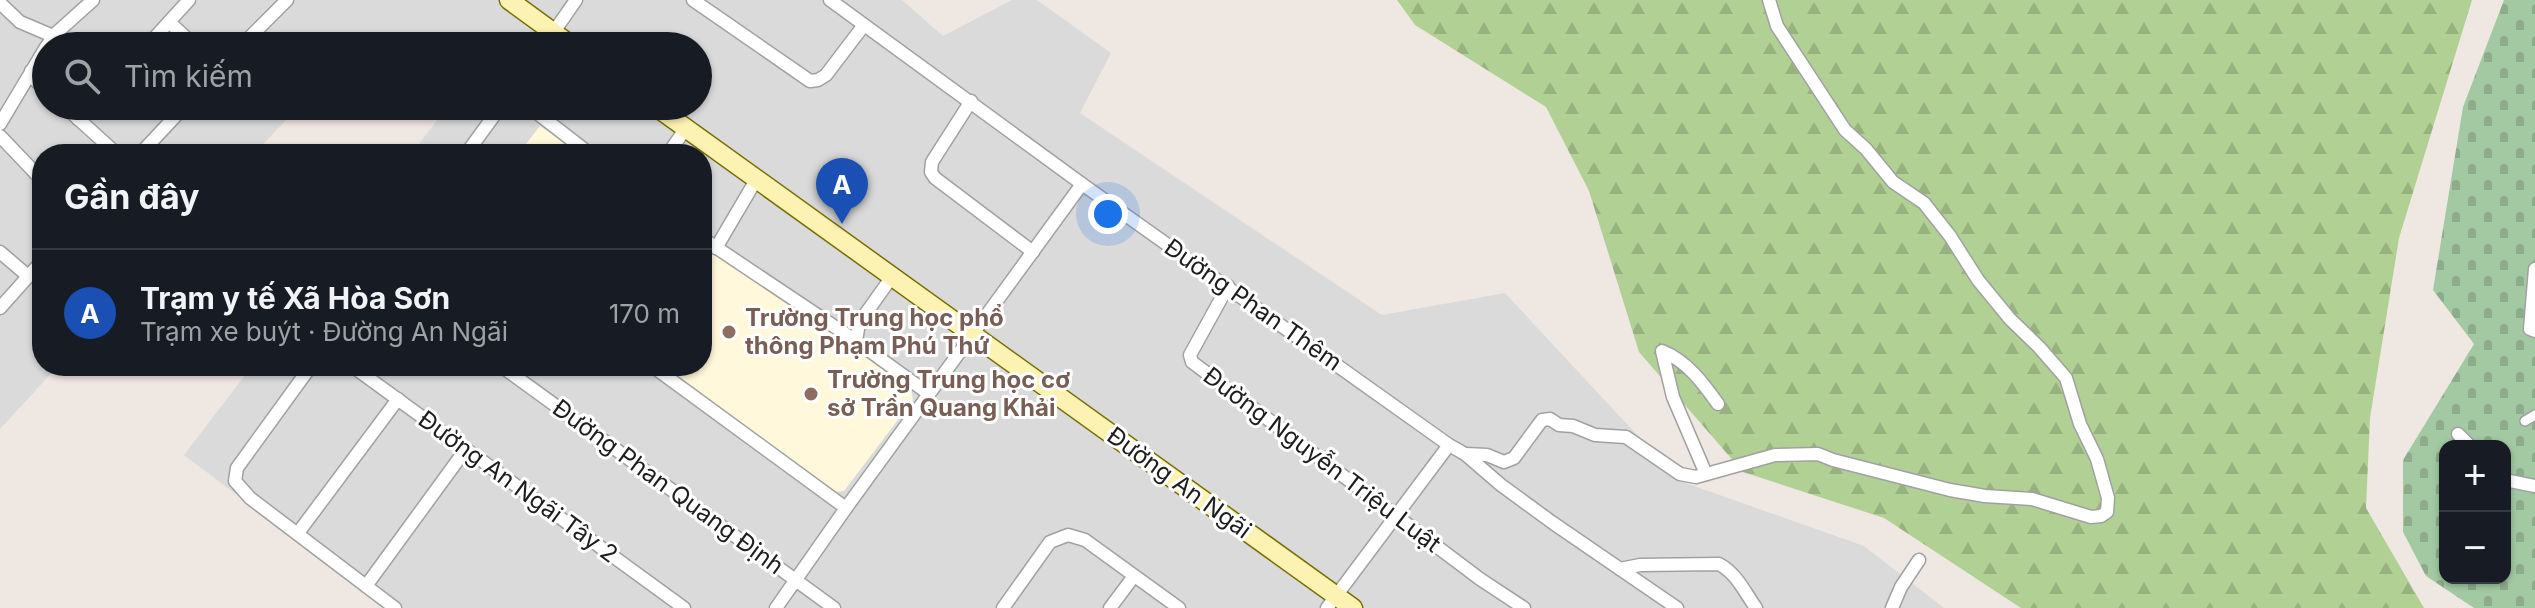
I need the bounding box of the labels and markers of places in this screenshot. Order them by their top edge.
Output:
pin: A [816,158,868,224]
place label: Trường Trung học phổ thông Phạm Phú Thứ [745,303,1004,360]
marker: Trường Trung học phổ thông Phạm Phú Thứ [720,323,738,341]
place label: Trường Trung học cơ sở Trần Quang Khải [827,365,1070,422]
marker: Trường Trung học cơ sở Trần Quang Khải [802,385,820,403]

